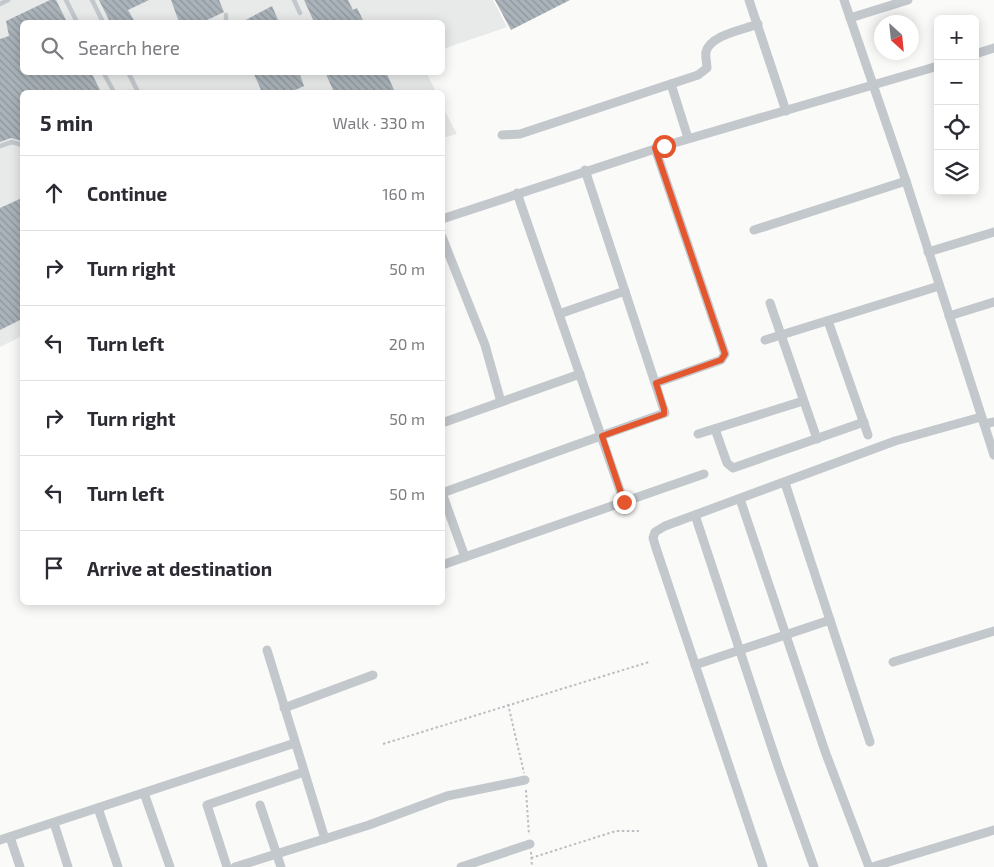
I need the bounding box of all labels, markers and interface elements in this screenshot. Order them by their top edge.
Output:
north arrow [874,15,919,60]
map controls [934,15,979,195]
button: + [934,15,979,60]
search box [20,20,445,75]
icon: search [38,34,66,62]
text: Search here [78,36,180,59]
button: − [934,60,979,105]
button: locate [934,105,979,150]
text: 5 min [40,110,93,135]
text: Walk · 330 m [333,113,425,132]
route start [653,135,676,158]
button: layers [934,150,979,195]
icon: ahead [40,179,68,207]
text: Continue [87,182,167,205]
text: 160 m [382,184,425,203]
icon: right [40,254,68,282]
text: Turn right [87,257,175,280]
text: 50 m [389,259,425,278]
icon: left [40,329,68,357]
text: Turn left [87,332,164,355]
text: 20 m [389,334,425,353]
icon: right [40,404,68,432]
text: Turn right [87,407,175,430]
text: 50 m [389,409,425,428]
icon: left [40,479,68,507]
text: Turn left [87,482,164,505]
text: 50 m [389,484,425,503]
route end [613,491,636,514]
icon: arrive [40,554,68,582]
text: Arrive at destination [87,557,272,580]

